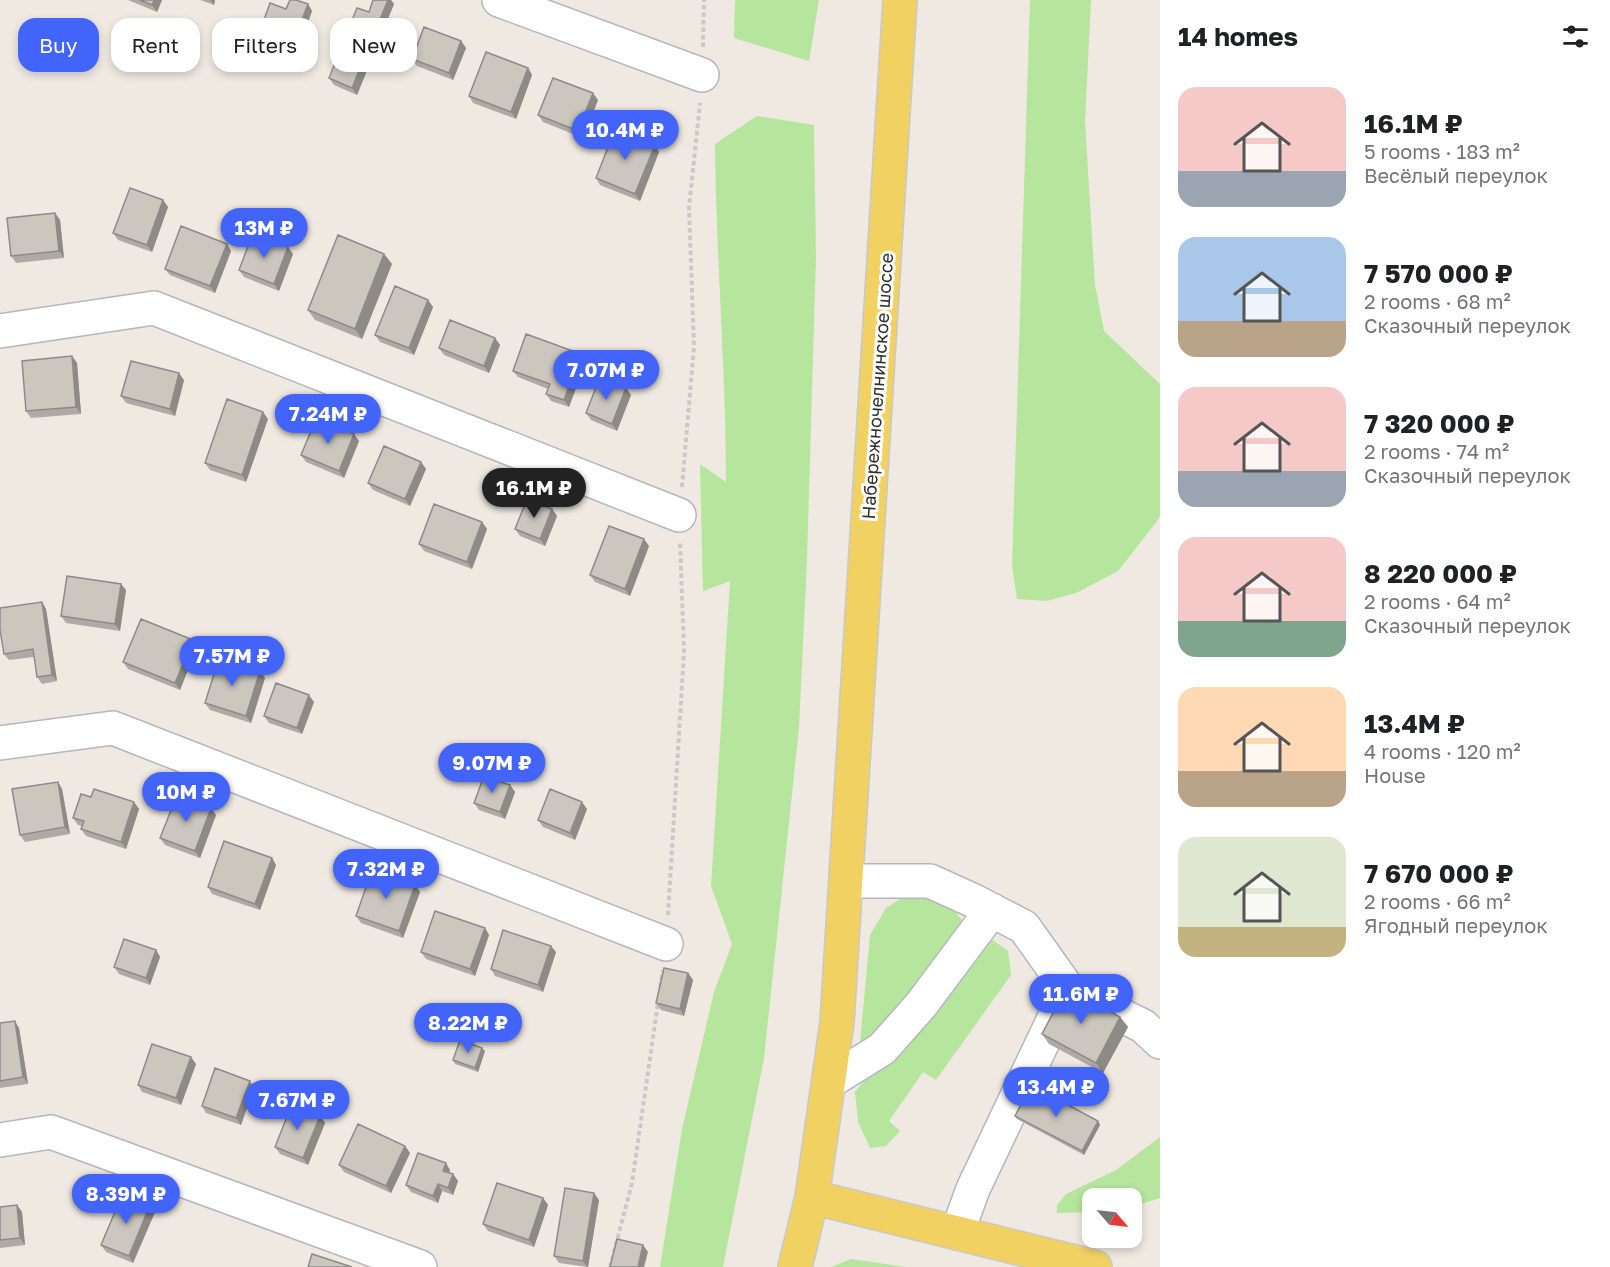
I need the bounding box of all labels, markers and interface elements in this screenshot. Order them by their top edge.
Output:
chip: Buy [18,18,99,72]
chip: Rent [111,18,200,72]
chip: Filters [212,18,318,72]
chip: New [330,18,417,72]
icon: filters [1559,20,1592,53]
text: 14 homes [1178,21,1298,52]
text: 16.1M ₽ [1364,108,1463,139]
pin: 10.4M ₽ [570,110,680,161]
icon: home [1226,111,1298,183]
text: 10.4M ₽ [586,117,664,141]
text: 5 rooms · 183 m² [1364,139,1520,163]
text: Весёлый переулок [1364,163,1548,187]
pin: 13M ₽ [222,208,306,259]
text: 13M ₽ [235,215,293,239]
street label: Набережночелнинское шоссе [857,252,897,520]
text: 7 570 000 ₽ [1364,258,1513,289]
icon: home [1226,261,1298,333]
text: 2 rooms · 68 m² [1364,289,1511,313]
text: Сказочный переулок [1364,313,1571,337]
pin: 7.07M ₽ [551,350,661,401]
text: 7.07M ₽ [567,357,645,381]
pin: 7.24M ₽ [273,394,383,445]
text: 7.24M ₽ [289,401,367,425]
text: 7 320 000 ₽ [1364,408,1515,439]
icon: home [1226,411,1298,483]
text: 2 rooms · 74 m² [1364,439,1509,463]
text: Сказочный переулок [1364,463,1571,487]
pin: 16.1M ₽ [479,468,589,519]
text: 16.1M ₽ [496,475,572,499]
text: 8 220 000 ₽ [1364,558,1517,589]
icon: home [1226,561,1298,633]
text: 2 rooms · 64 m² [1364,589,1511,613]
text: Сказочный переулок [1364,613,1571,637]
pin: 7.57M ₽ [177,636,287,687]
text: 7.57M ₽ [194,643,270,667]
text: 13.4M ₽ [1364,708,1465,739]
icon: home [1226,711,1298,783]
text: 4 rooms · 120 m² [1364,739,1521,763]
pin: 9.07M ₽ [437,743,547,794]
text: 9.07M ₽ [452,750,532,774]
text: House [1364,763,1426,787]
pin: 10M ₽ [144,772,228,823]
text: 10M ₽ [156,779,216,803]
pin: 7.32M ₽ [331,849,441,900]
text: 7.32M ₽ [347,856,425,880]
text: 7 670 000 ₽ [1364,858,1514,889]
icon: home [1226,861,1298,933]
text: 2 rooms · 66 m² [1364,889,1511,913]
text: Ягодный переулок [1364,913,1548,937]
pin: 11.6M ₽ [1026,974,1136,1025]
text: 11.6M ₽ [1043,981,1119,1005]
pin: 8.22M ₽ [413,1003,523,1054]
text: 8.22M ₽ [428,1010,508,1034]
pin: 13.4M ₽ [1001,1067,1111,1118]
text: 13.4M ₽ [1017,1074,1095,1098]
pin: 7.67M ₽ [242,1080,352,1131]
text: 7.67M ₽ [258,1087,336,1111]
pin: 8.39M ₽ [71,1174,181,1225]
text: 8.39M ₽ [86,1181,166,1205]
north arrow [1082,1188,1142,1248]
map controls [1082,1188,1142,1248]

